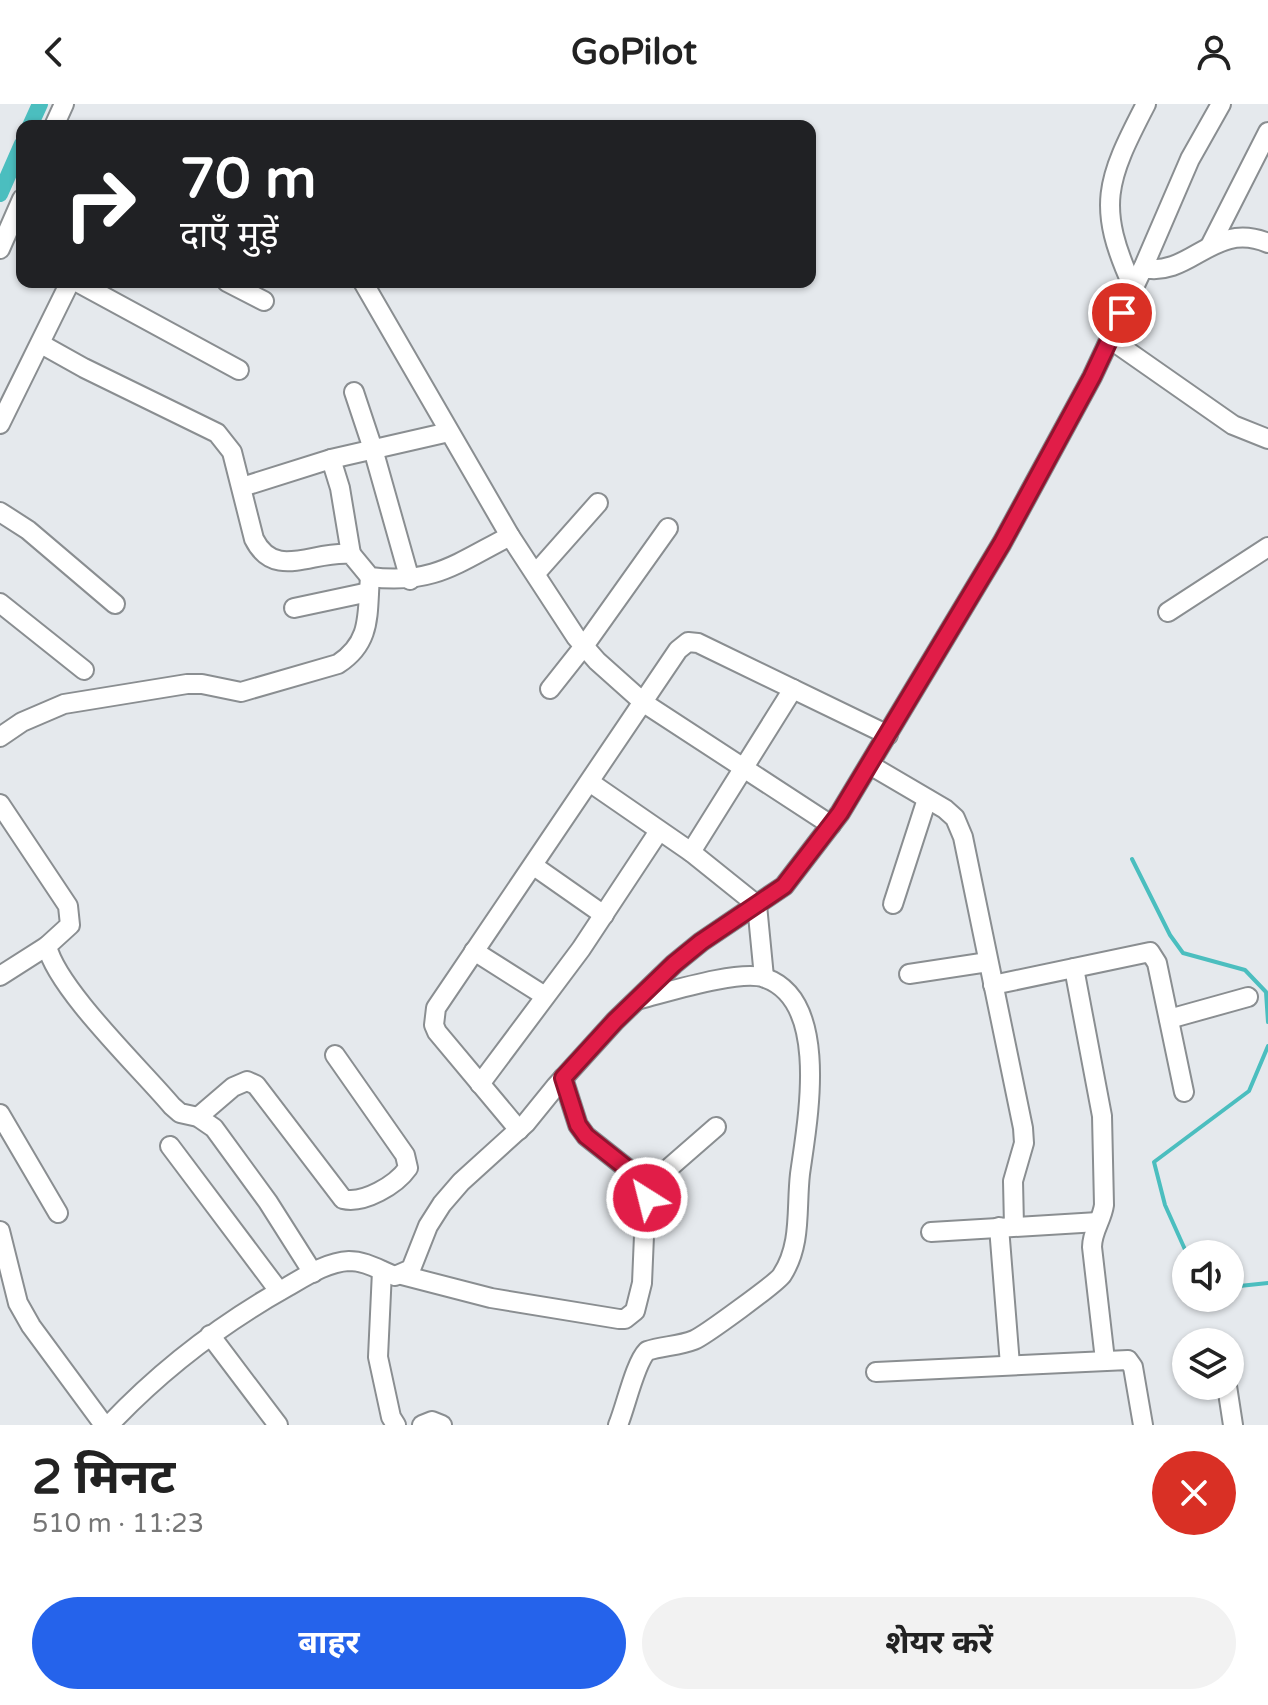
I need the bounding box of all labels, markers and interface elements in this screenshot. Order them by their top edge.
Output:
icon: back [32,30,76,74]
icon: person [1192,30,1236,74]
text: GoPilot [571,31,697,74]
text: 70 m [180,146,316,213]
icon: right [48,152,152,256]
text: दाएँ मुड़ें [180,214,279,257]
pin [1088,279,1156,347]
icon: arrive [1100,291,1144,335]
position arrow [605,1156,689,1240]
map controls [1172,1240,1244,1400]
button: sound [1172,1240,1244,1312]
button: layers [1172,1328,1244,1400]
text: 2 मिनट [32,1449,175,1507]
button: close [1152,1451,1236,1535]
text: 510 m · 11:23 [32,1508,204,1539]
button: बाहर [32,1597,626,1689]
button: शेयर करें [642,1597,1236,1689]

